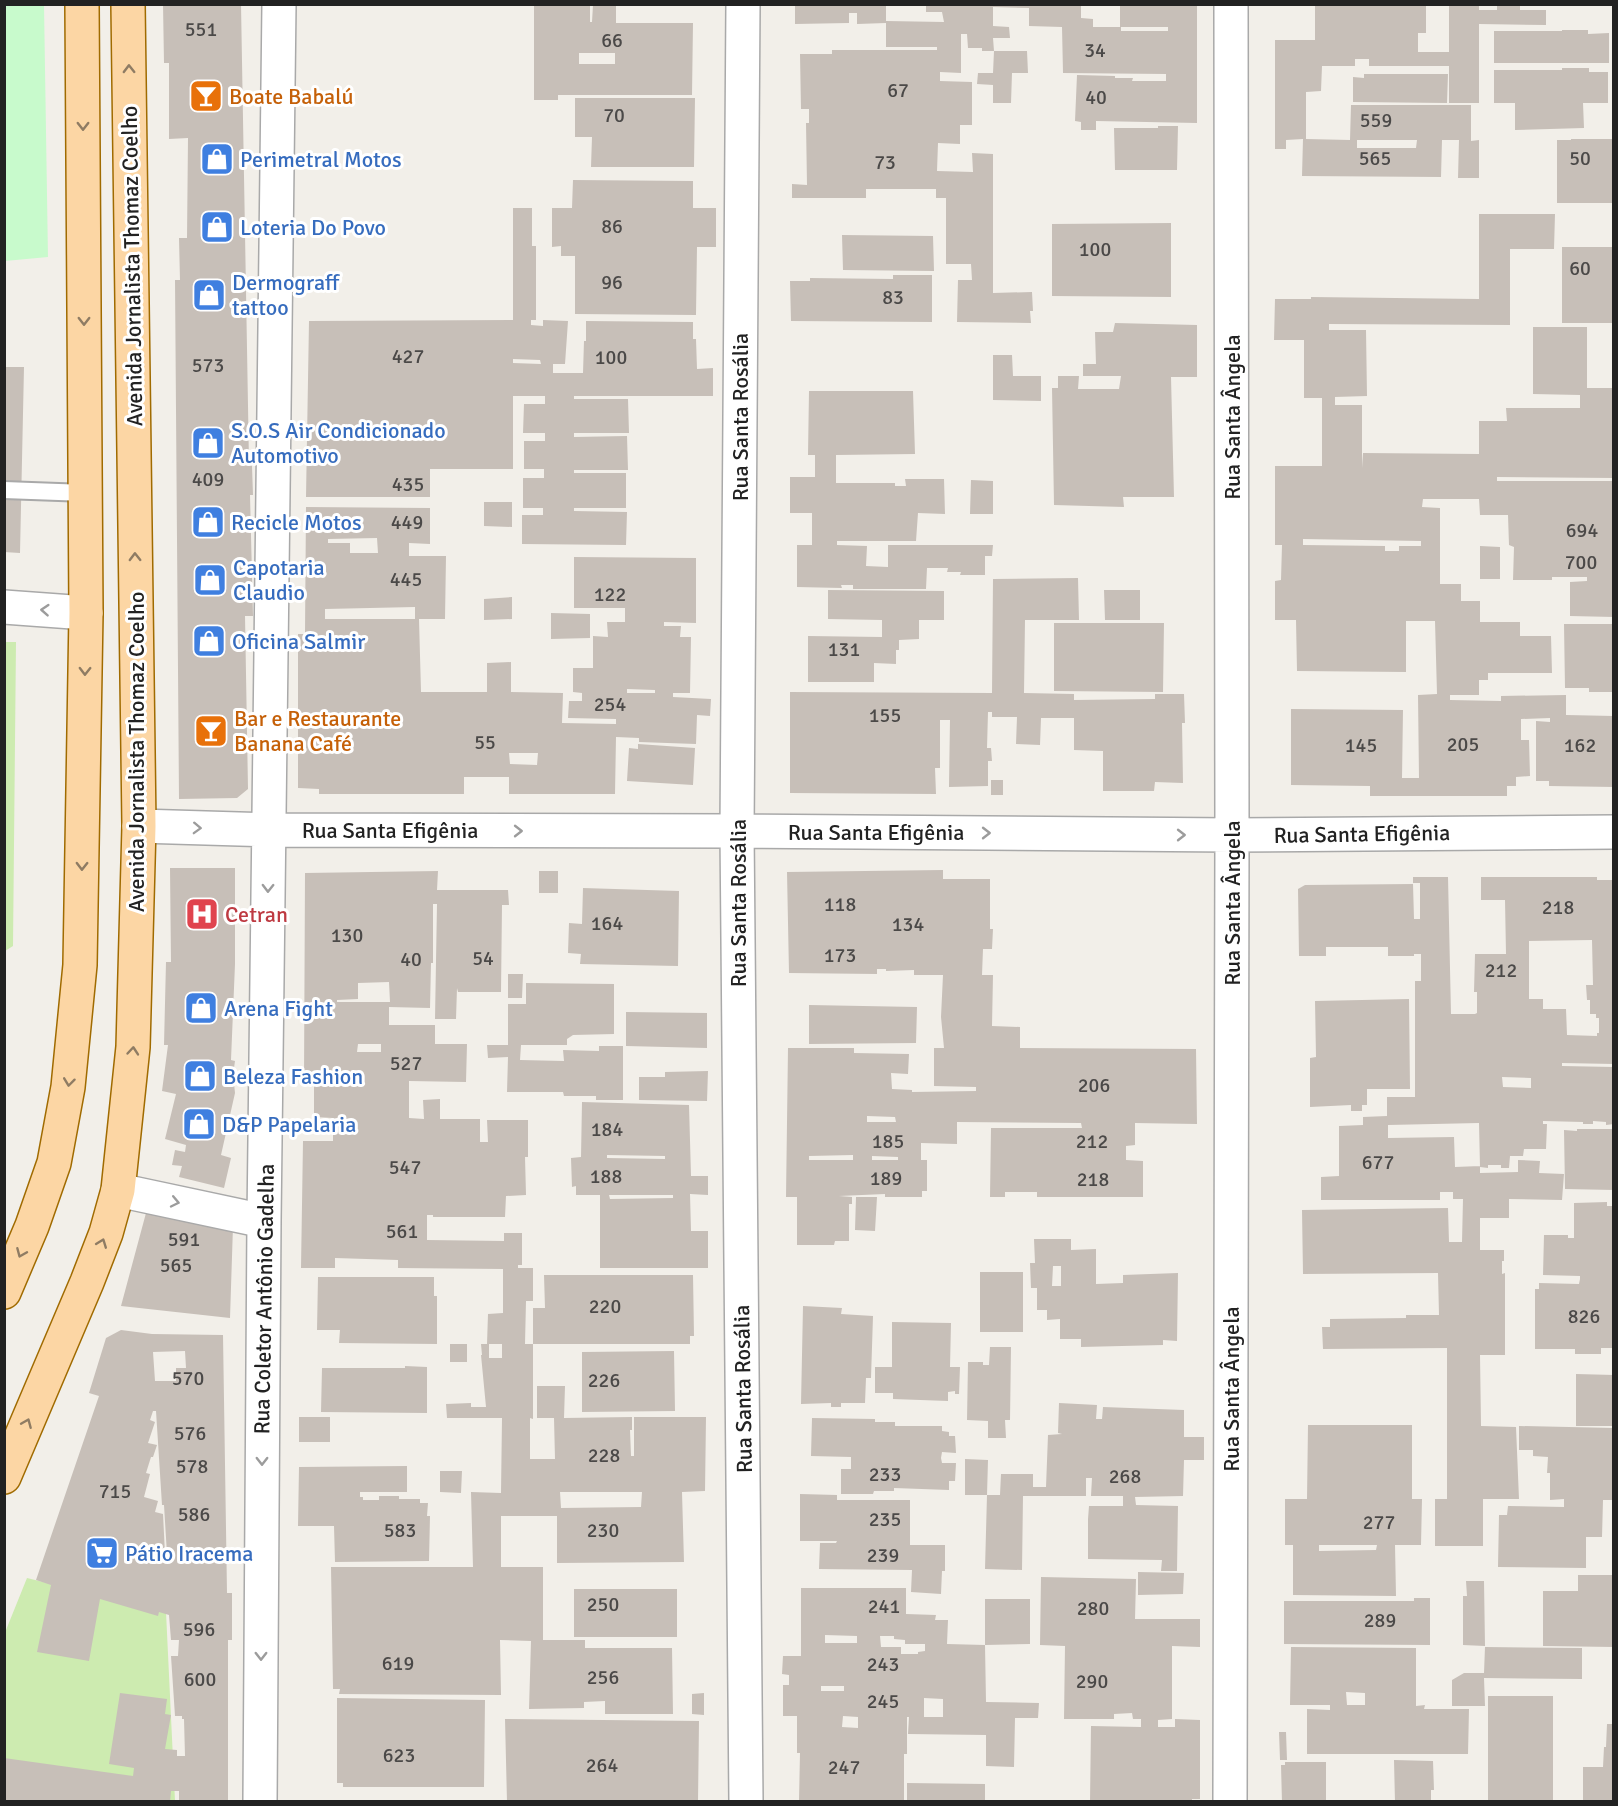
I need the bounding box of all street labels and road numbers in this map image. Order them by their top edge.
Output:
street label: Avenida Jornalista Thomaz Coelho [116,105,148,427]
street label: Rua Santa Rosália [727,333,754,501]
street label: Rua Santa Ângela [1219,334,1246,500]
street label: Avenida Jornalista Thomaz Coelho [123,592,150,912]
street label: Rua Santa Efigênia [302,817,478,844]
street label: Rua Santa Rosália [725,819,752,987]
street label: Rua Santa Efigênia [788,819,964,846]
street label: Rua Santa Efigênia [1273,819,1451,849]
street label: Rua Santa Ângela [1219,820,1246,986]
street label: Rua Coletor Antônio Gadelha [248,1164,280,1434]
street label: Rua Santa Rosália [728,1305,758,1473]
street label: Rua Santa Ângela [1218,1306,1245,1472]

